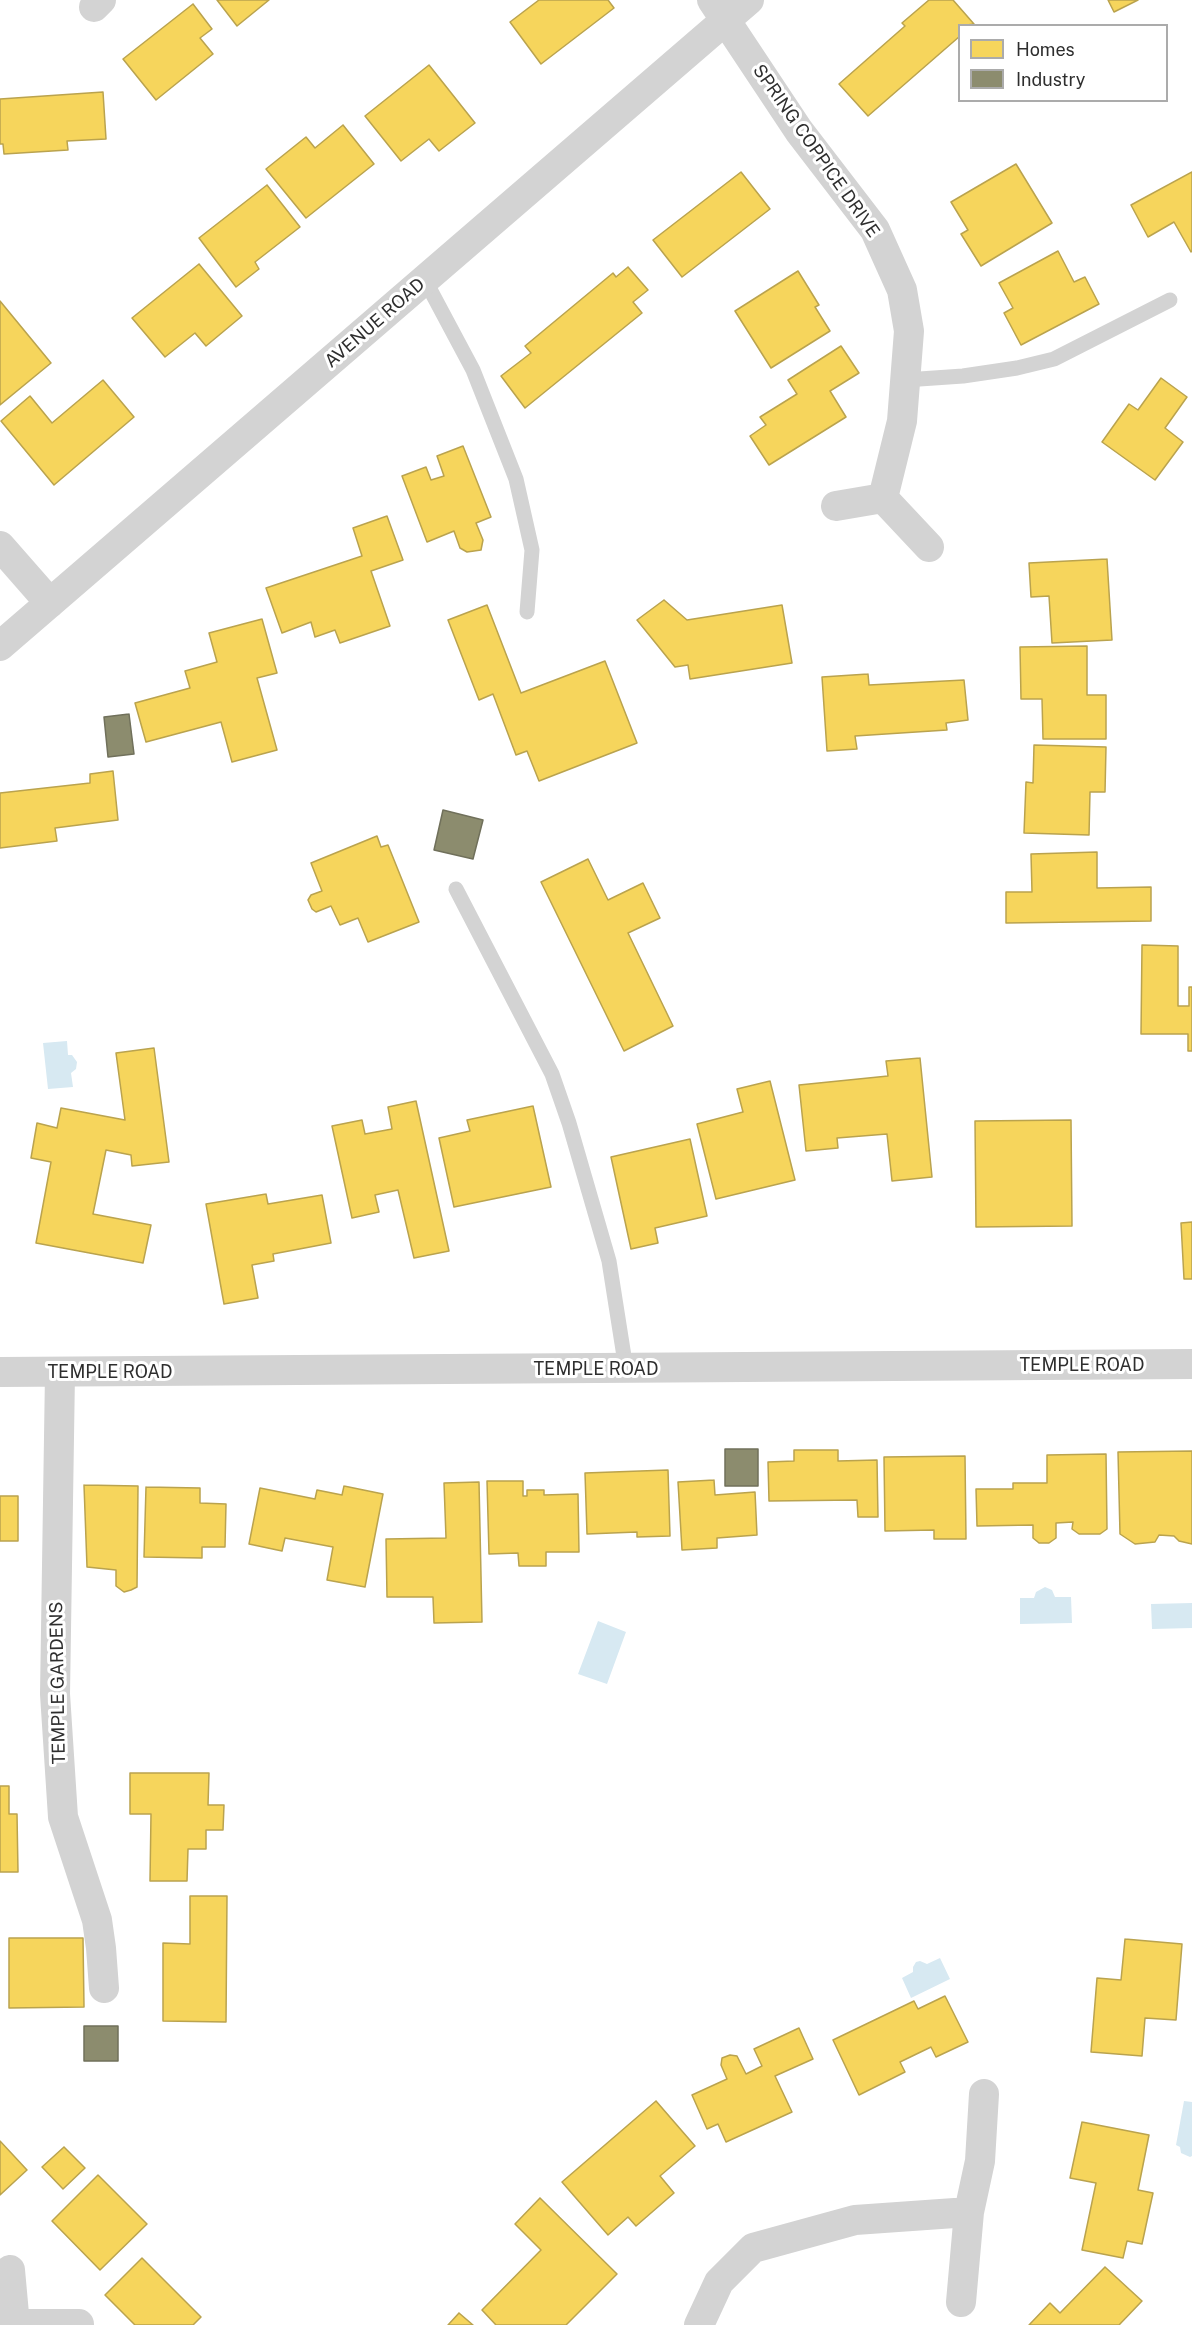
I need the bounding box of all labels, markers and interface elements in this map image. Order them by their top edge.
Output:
legend [958,24,1168,102]
text: Homes [1016,39,1075,60]
street label: SPRING COPPICE DRIVE [748,60,884,242]
text: Industry [1016,69,1085,90]
street label: AVENUE ROAD [321,274,429,372]
street label: TEMPLE ROAD [1019,1354,1145,1376]
street label: TEMPLE ROAD [533,1358,659,1380]
street label: TEMPLE ROAD [47,1361,173,1383]
street label: TEMPLE GARDENS [46,1601,70,1765]

